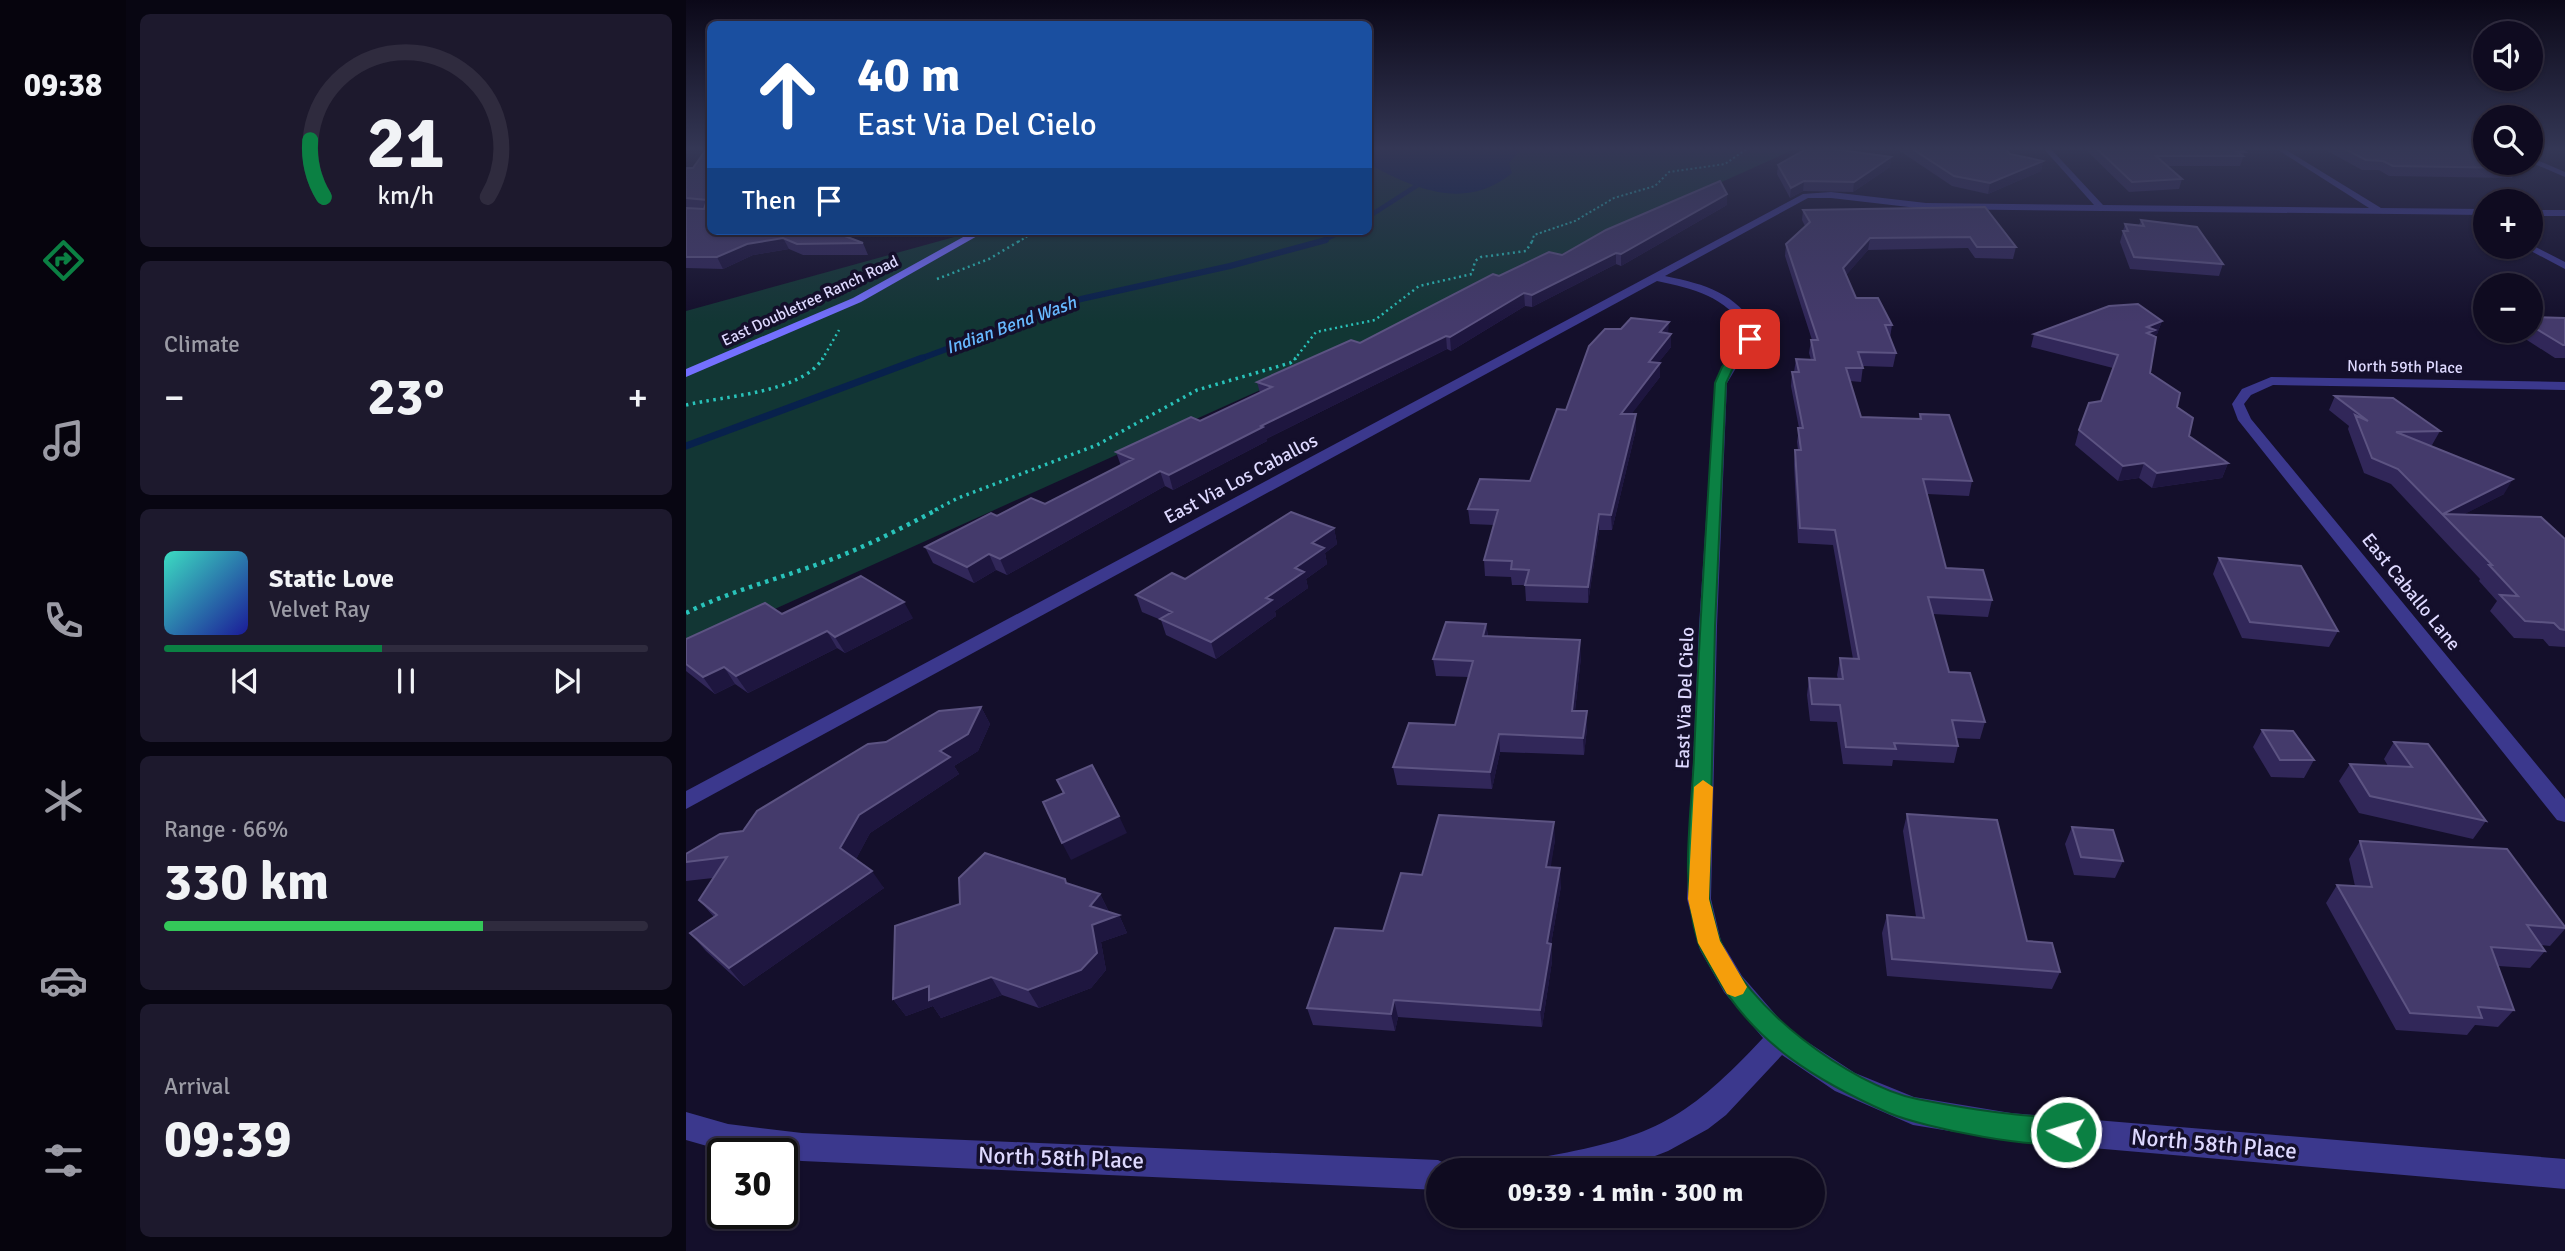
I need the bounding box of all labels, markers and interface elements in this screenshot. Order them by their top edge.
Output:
map controls [2473,21,2543,343]
button: sound [2473,21,2543,91]
text: 40 m [857,45,960,105]
icon: ahead [742,49,833,140]
text: 09:38 [24,66,102,105]
text: 21 [367,99,445,188]
text: East Via Del Cielo [857,105,1097,144]
button: search [2473,105,2543,175]
text: km/h [378,180,434,211]
icon: arrive [810,182,848,220]
text: Then [742,185,796,217]
button: + [2473,189,2543,259]
icon: directions [39,236,88,285]
street label: East Doubletree Ranch Road [718,251,902,351]
button: − [2473,273,2543,343]
water label: Indian Bend Wash [943,291,1080,359]
pin [1720,309,1780,369]
icon: arrive [1731,320,1769,358]
text: Climate [164,330,240,359]
street label: North 59th Place [2347,356,2463,378]
text: 23° [368,365,444,429]
text: − [164,374,185,421]
text: + [627,374,648,421]
icon: music [39,416,88,465]
street label: East Via Los Caballos [1160,428,1322,530]
street label: East Caballo Lane [2356,528,2466,656]
text: Static Love [269,563,394,595]
text: Velvet Ray [269,595,370,624]
icon: phone [39,596,88,645]
street label: East Via Del Cielo [1671,626,1699,770]
icon: previous [226,662,264,700]
icon: pause [387,662,425,700]
icon: next [548,662,586,700]
icon: climate [39,776,88,825]
text: Range · 66% [164,815,288,844]
text: 330 km [164,850,329,914]
icon: car [39,956,88,1005]
text: Arrival [164,1072,230,1101]
position arrow [2029,1095,2103,1169]
text: 09:39 [164,1107,292,1171]
street label: North 58th Place [2130,1122,2298,1166]
icon: filters [39,1136,88,1185]
speed limit sign: 30 [707,1138,798,1229]
street label: North 58th Place [977,1141,1145,1175]
text: 09:39 · 1 min · 300 m [1508,1177,1743,1209]

